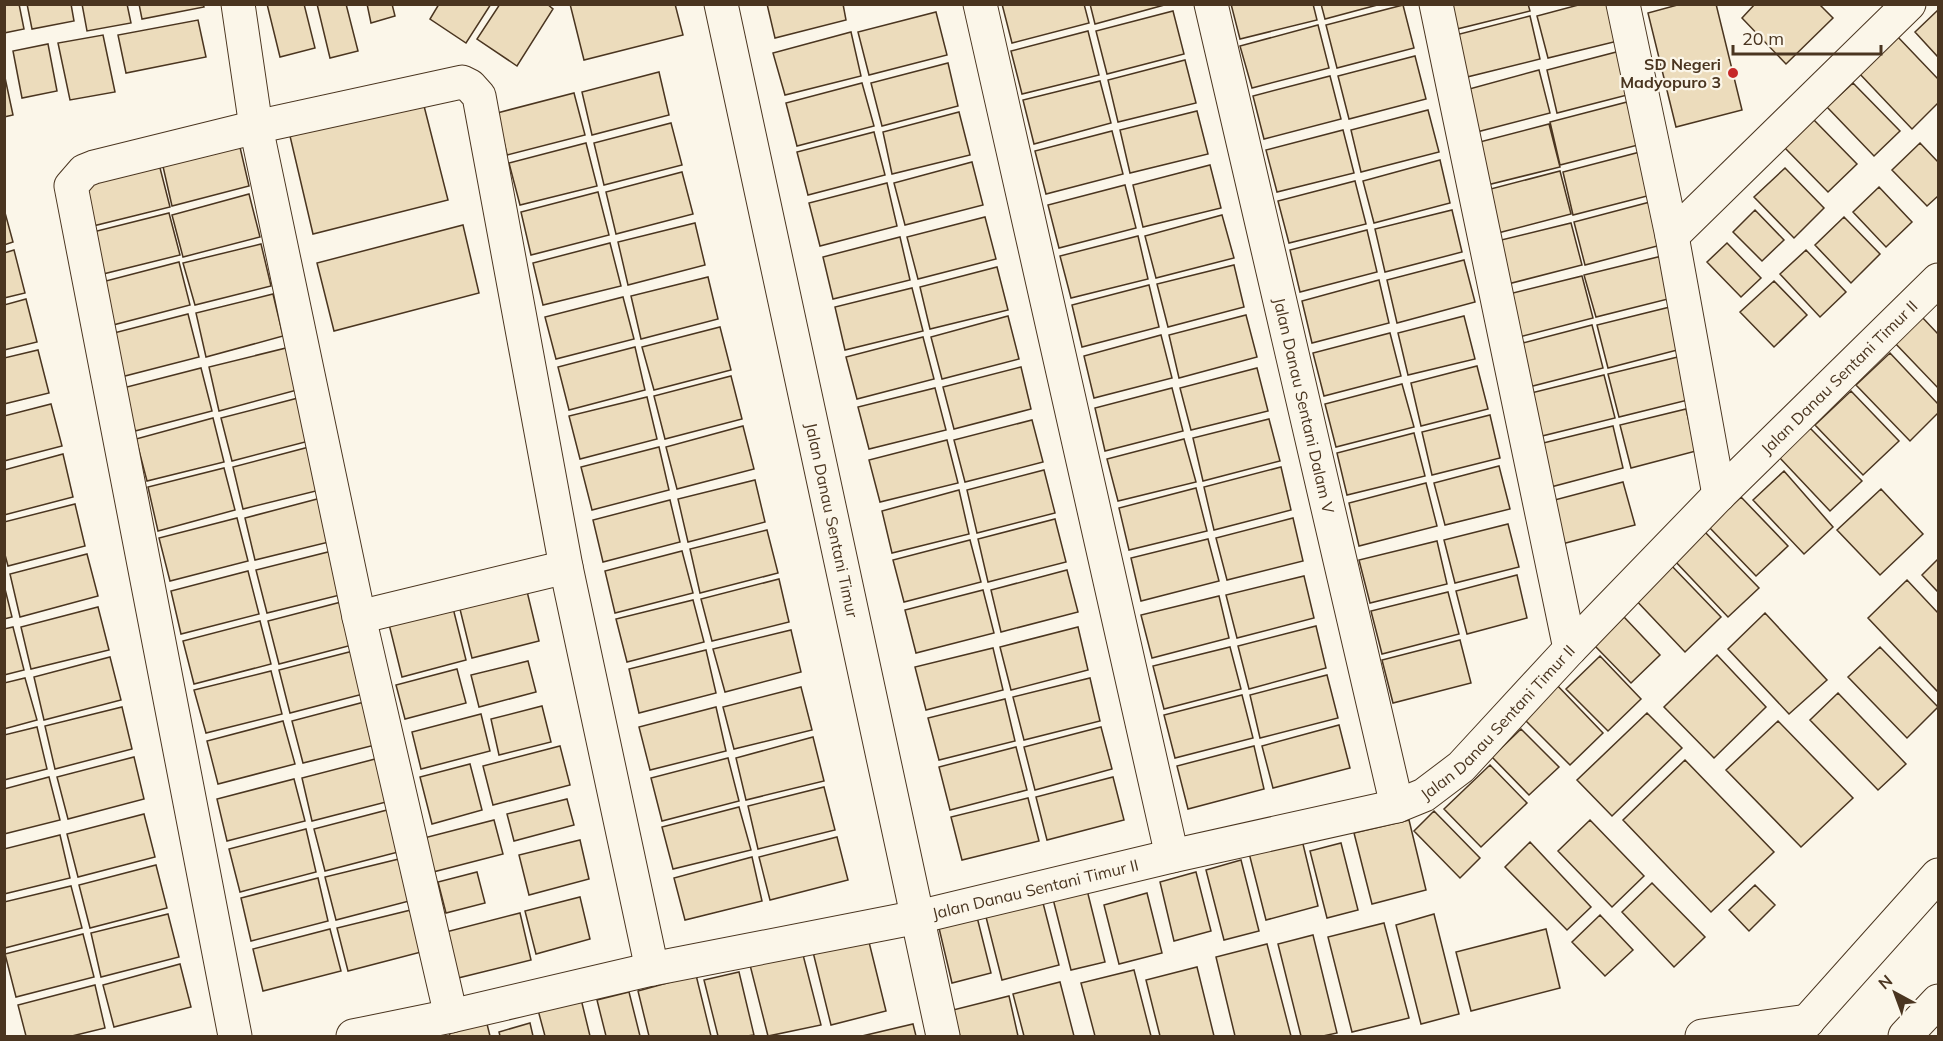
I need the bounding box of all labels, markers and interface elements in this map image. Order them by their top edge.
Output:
scale bar [1733,18,1882,56]
text: 20 m [1742,27,1784,50]
place label: SD Negeri Madyopuro 3 [1620,54,1721,92]
marker: SD Negeri Madyopuro 3 [1726,66,1740,80]
street label: Jalan Danau Sentani Dalam V [1269,295,1339,516]
street label: Jalan Danau Sentani Timur II [1757,296,1922,458]
street label: Jalan Danau Sentani Timur [801,421,863,620]
street label: Jalan Danau Sentani Timur II [1416,640,1579,804]
street label: Jalan Danau Sentani Timur II [930,854,1140,923]
north arrow [1865,963,1925,1023]
text: N [1874,970,1896,993]

